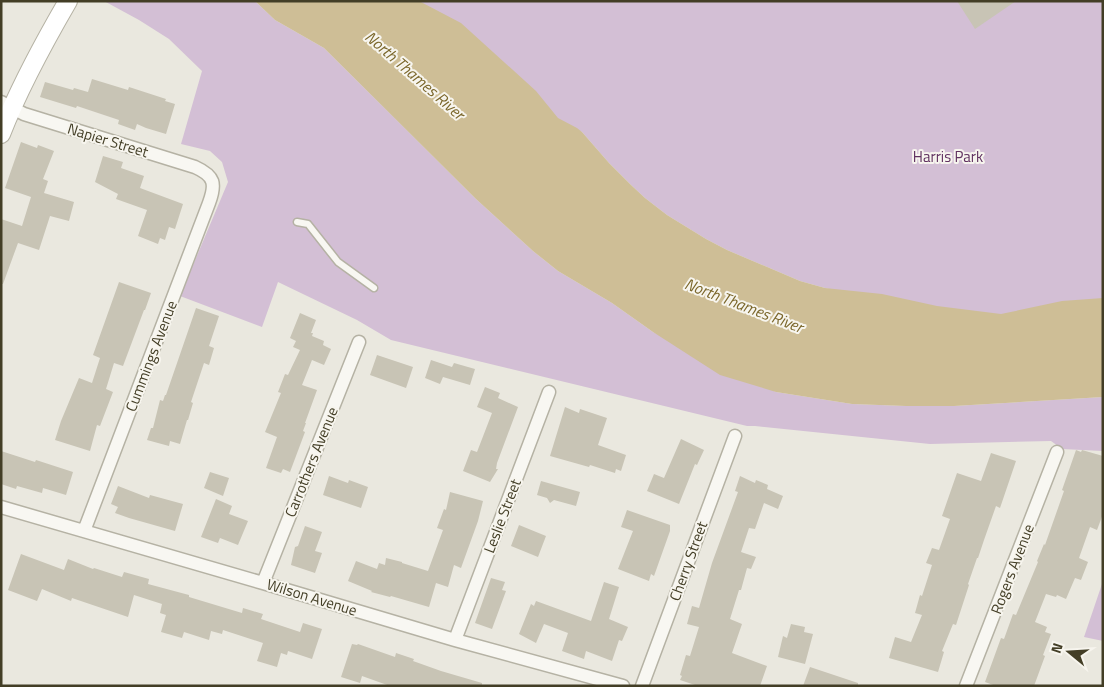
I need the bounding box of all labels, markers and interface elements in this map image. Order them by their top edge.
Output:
water label: North Thames River [360,25,472,126]
street label: Napier Street [65,117,152,163]
park label: Harris Park [913,145,983,168]
water label: North Thames River [681,271,808,339]
street label: Cummings Avenue [119,297,183,415]
street label: Carrothers Avenue [278,403,344,521]
street label: Leslie Street [477,475,527,557]
street label: Cherry Street [663,517,713,604]
street label: Rogers Avenue [984,521,1040,617]
street label: Wilson Avenue [264,572,360,622]
north arrow [1044,627,1094,677]
text: N [1045,640,1068,656]

